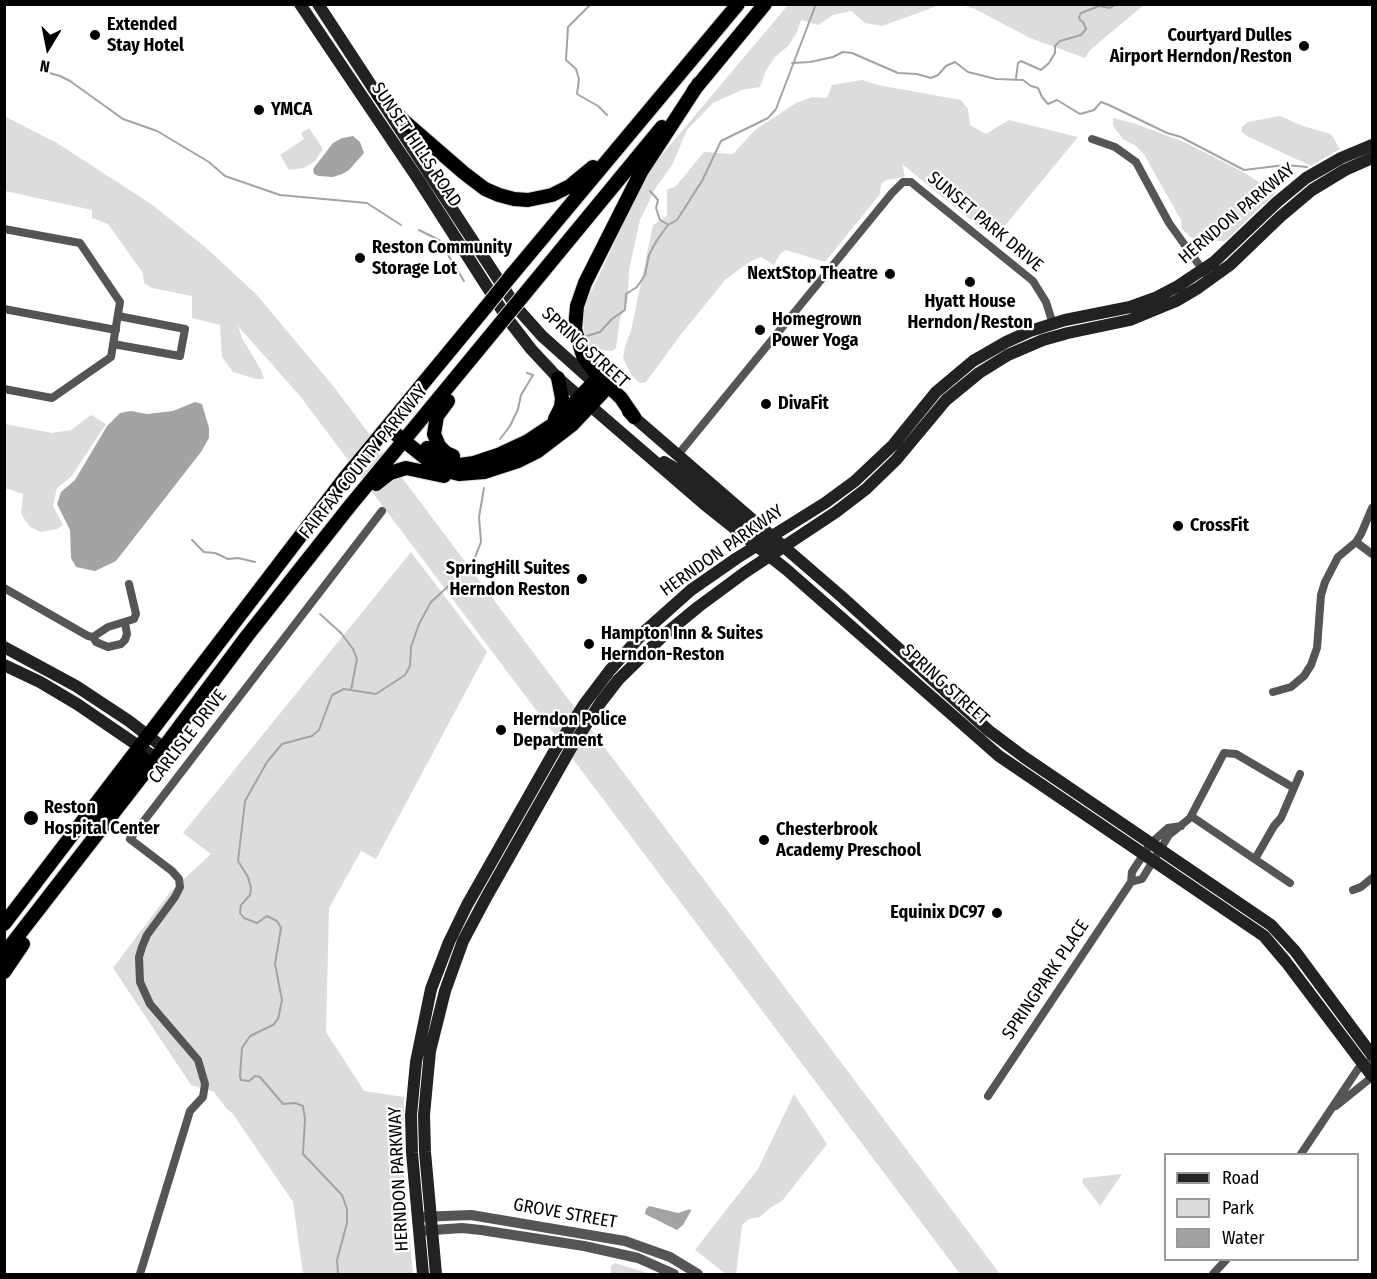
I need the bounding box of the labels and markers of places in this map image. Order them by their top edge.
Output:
place label: Extended Stay Hotel [107,14,184,57]
place label: Courtyard Dulles Airport Herndon/Reston [1110,25,1292,68]
marker: Extended Stay Hotel [88,28,102,42]
marker: Courtyard Dulles Airport Herndon/Reston [1297,39,1311,53]
place label: YMCA [271,99,312,121]
marker: YMCA [252,103,266,117]
place label: Reston Community Storage Lot [372,237,512,280]
marker: Reston Community Storage Lot [353,251,367,265]
place label: NextStop Theatre [747,263,878,285]
marker: NextStop Theatre [883,267,897,281]
marker: Hyatt House Herndon/Reston [963,275,977,289]
place label: Hyatt House Herndon/Reston [907,291,1033,334]
place label: Homegrown Power Yoga [772,309,862,352]
marker: Homegrown Power Yoga [753,323,767,337]
place label: DivaFit [778,393,829,415]
marker: DivaFit [759,397,773,411]
place label: CrossFit [1190,515,1249,537]
marker: CrossFit [1171,519,1185,533]
place label: SpringHill Suites Herndon Reston [446,558,570,600]
marker: SpringHill Suites Herndon Reston [575,572,589,586]
place label: Hampton Inn & Suites Herndon-Reston [601,623,763,666]
marker: Hampton Inn & Suites Herndon-Reston [582,637,596,651]
place label: Herndon Police Department [513,709,627,752]
marker: Herndon Police Department [494,723,508,737]
place label: Reston Hospital Center [44,797,160,840]
marker: Reston Hospital Center [22,809,40,827]
place label: Chesterbrook Academy Preschool [776,819,921,862]
marker: Chesterbrook Academy Preschool [757,833,771,847]
place label: Equinix DC97 [890,902,985,924]
marker: Equinix DC97 [990,906,1004,920]

